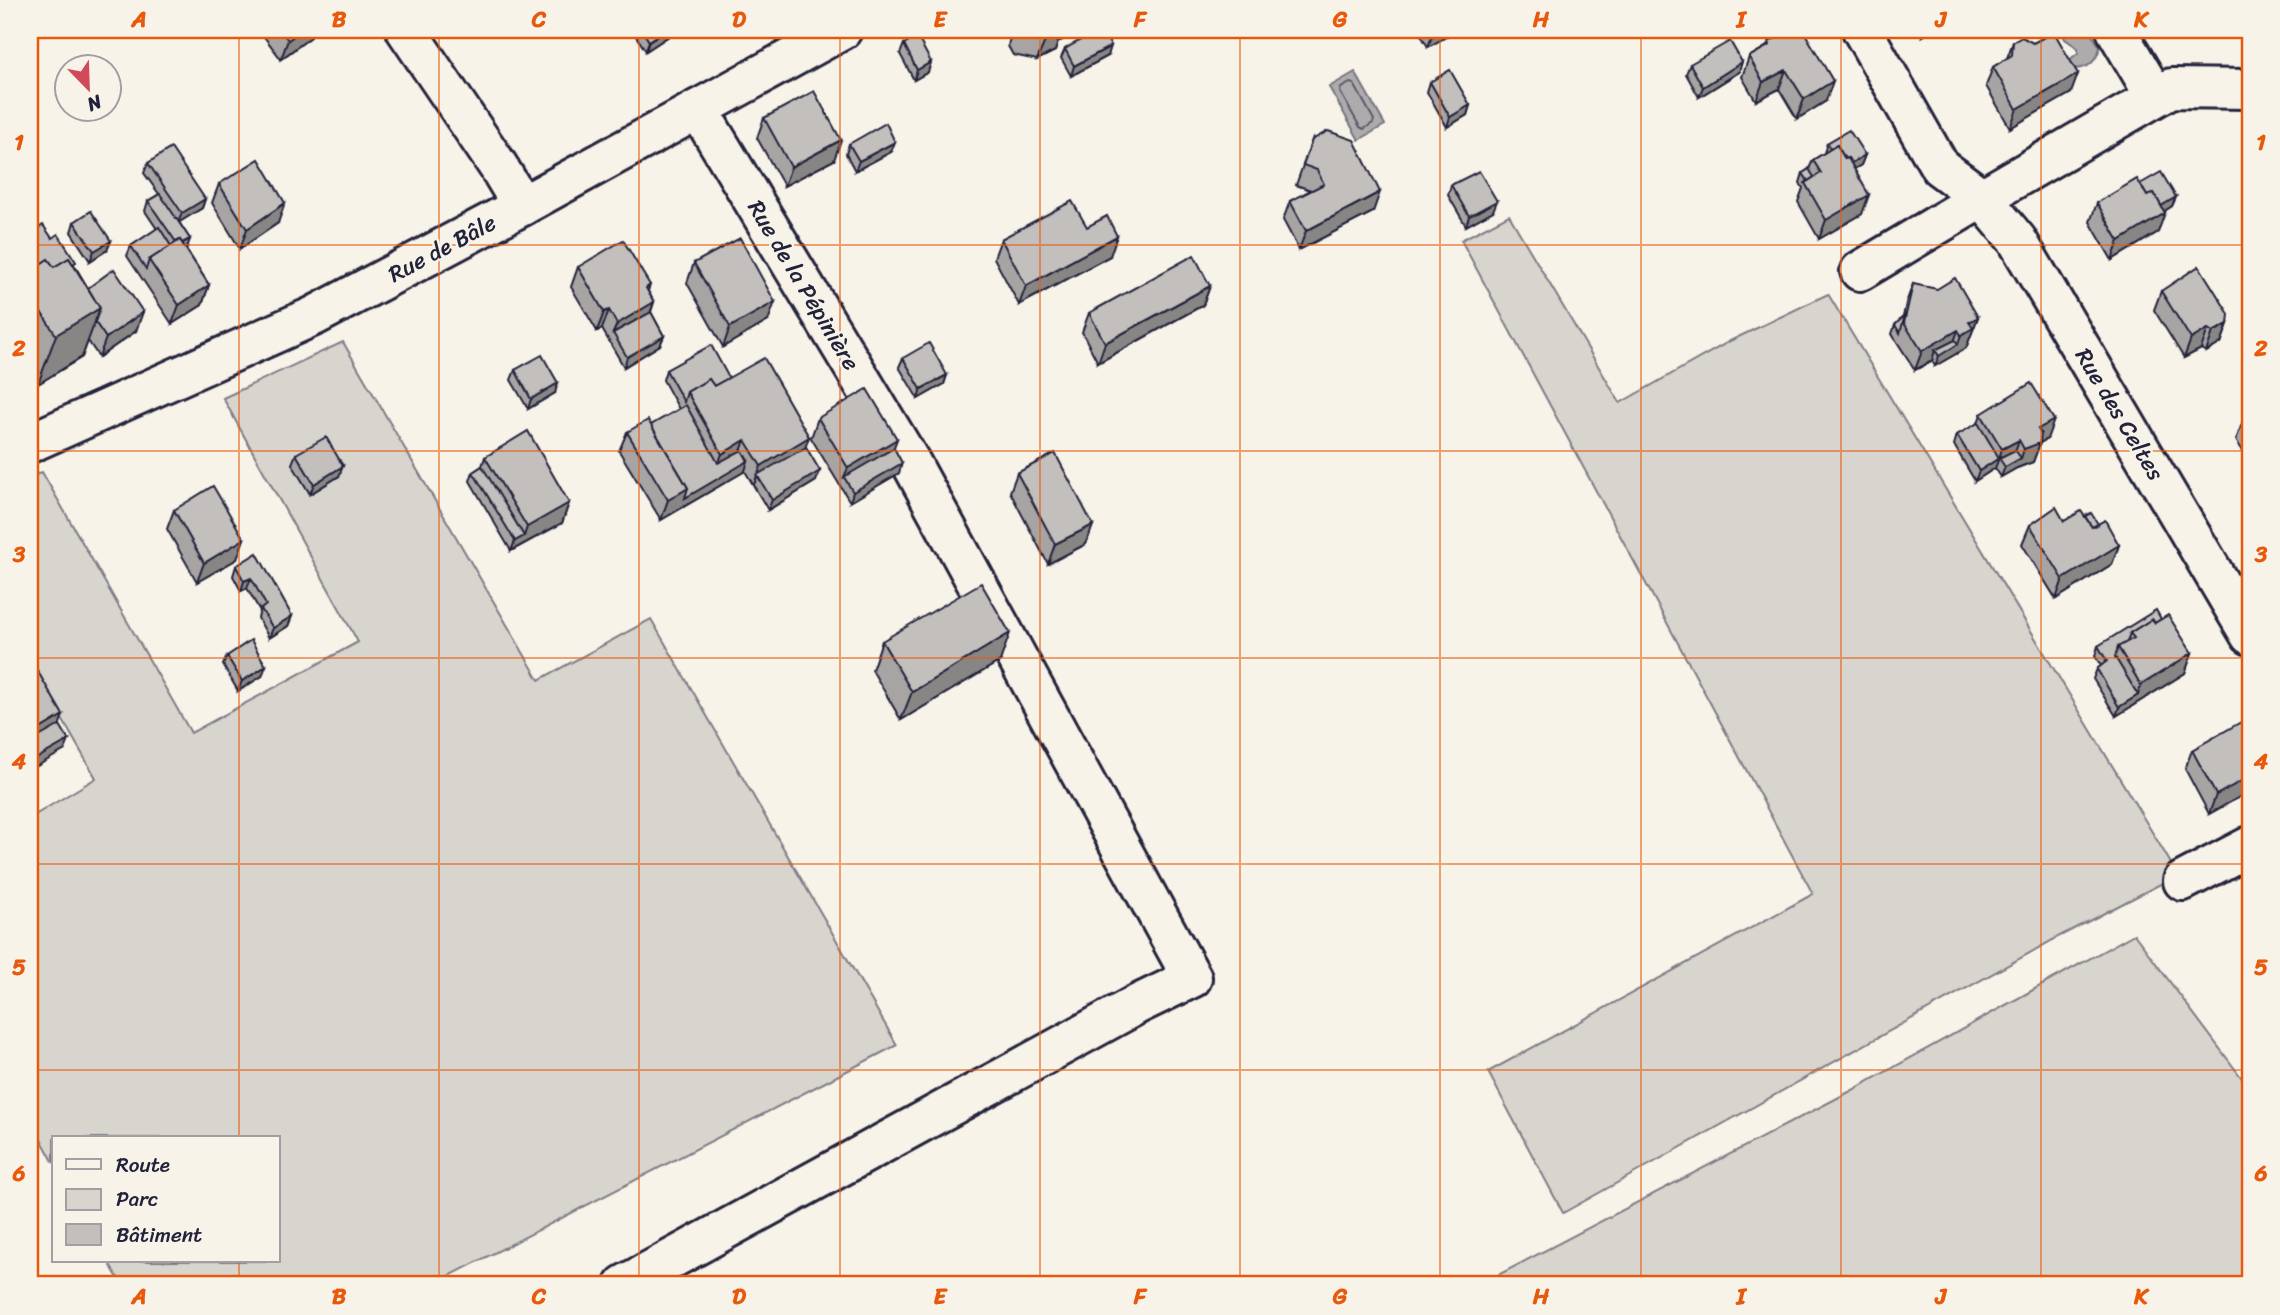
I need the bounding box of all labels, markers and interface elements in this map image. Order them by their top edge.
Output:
text: A [130,0,147,40]
text: B [332,0,347,40]
text: C [531,0,547,40]
text: D [732,0,747,40]
text: E [934,0,949,40]
text: F [1133,0,1148,40]
text: G [1332,0,1348,40]
text: H [1532,0,1550,40]
text: I [1735,0,1747,40]
text: J [1934,0,1948,40]
text: K [2133,0,2150,40]
north arrow [52,52,122,122]
text: N [81,85,108,121]
text: 1 [14,122,24,163]
text: 1 [2256,122,2266,163]
street label: Rue de la Pépinière [736,192,871,379]
street label: Rue de Bâle [381,203,504,294]
text: 2 [11,328,26,369]
text: 2 [2253,328,2268,369]
street label: Rue des Celtes [2064,340,2176,489]
text: 3 [12,534,26,575]
text: 3 [2254,534,2268,575]
text: 4 [11,741,27,782]
text: 4 [2253,741,2269,782]
text: 5 [12,947,26,988]
text: 5 [2254,947,2268,988]
legend [52,1136,280,1262]
text: Route [116,1146,170,1184]
text: 6 [11,1153,26,1194]
text: 6 [2253,1153,2268,1194]
text: Parc [116,1180,158,1218]
text: Bâtiment [116,1216,202,1254]
text: A [130,1276,147,1315]
text: B [332,1276,347,1315]
text: C [531,1276,547,1315]
text: D [732,1276,747,1315]
text: E [934,1276,949,1315]
text: F [1133,1276,1148,1315]
text: G [1332,1276,1348,1315]
text: H [1532,1276,1550,1315]
text: I [1735,1276,1747,1315]
text: J [1934,1276,1948,1315]
text: K [2133,1276,2150,1315]

